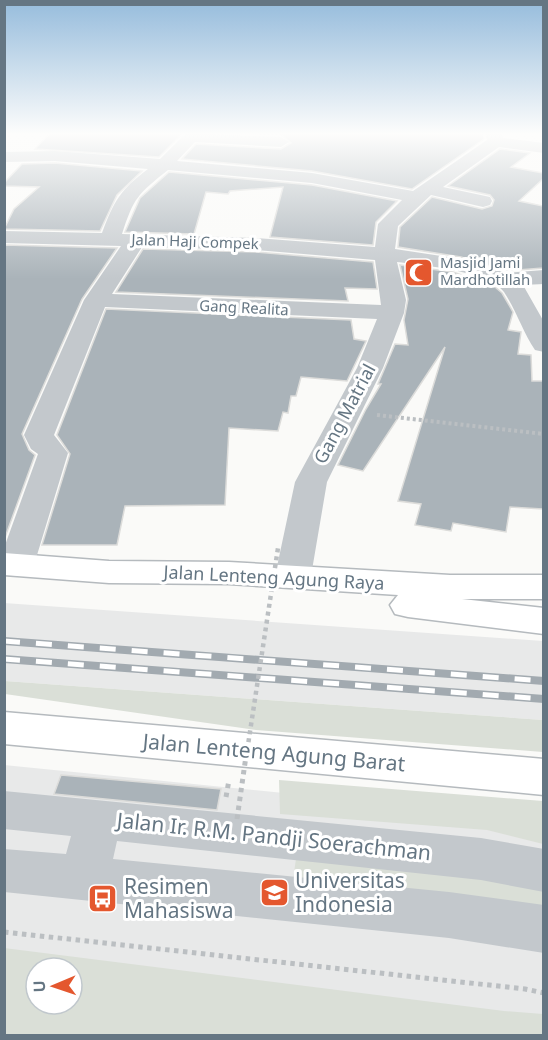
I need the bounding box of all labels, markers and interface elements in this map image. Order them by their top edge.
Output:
street label: Jalan Haji Compek [129,229,259,253]
place label: Masjid Jami Mardhotillah [440,252,530,289]
mosque icon: Masjid Jami Mardhotillah [403,256,435,288]
street label: Gang Realita [199,295,289,319]
street label: Gang Matrial [308,359,380,468]
street label: Jalan Lenteng Agung Raya [161,559,385,595]
street label: Jalan Lenteng Agung Barat [140,726,407,777]
street label: Jalan Ir. R.M. Pandji Soerachman [114,805,433,866]
place label: Universitas Indonesia [295,866,405,918]
place label: Resimen Mahasiswa [124,872,233,924]
school or university icon: Universitas Indonesia [258,877,290,909]
bus stop icon: Resimen Mahasiswa [87,883,119,915]
north arrow [24,956,84,1016]
text: U [28,980,50,993]

